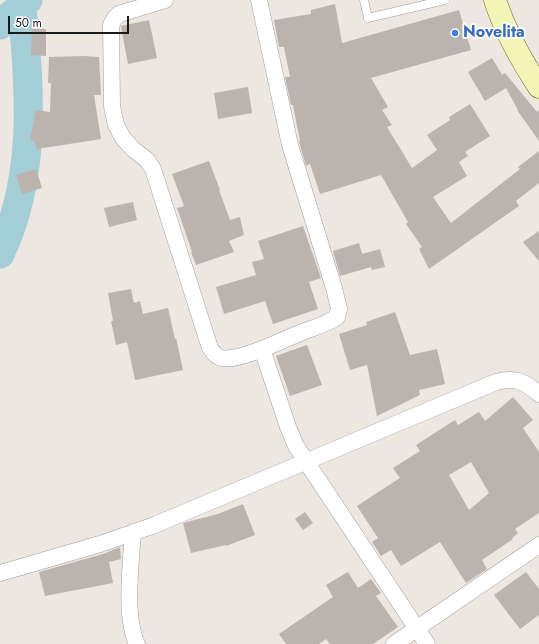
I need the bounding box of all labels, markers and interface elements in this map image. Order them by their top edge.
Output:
scale bar [10,8,131,34]
text: 50 m [15,14,42,32]
place label: Novelita [463,23,525,43]
marker: Novelita [450,28,460,38]

